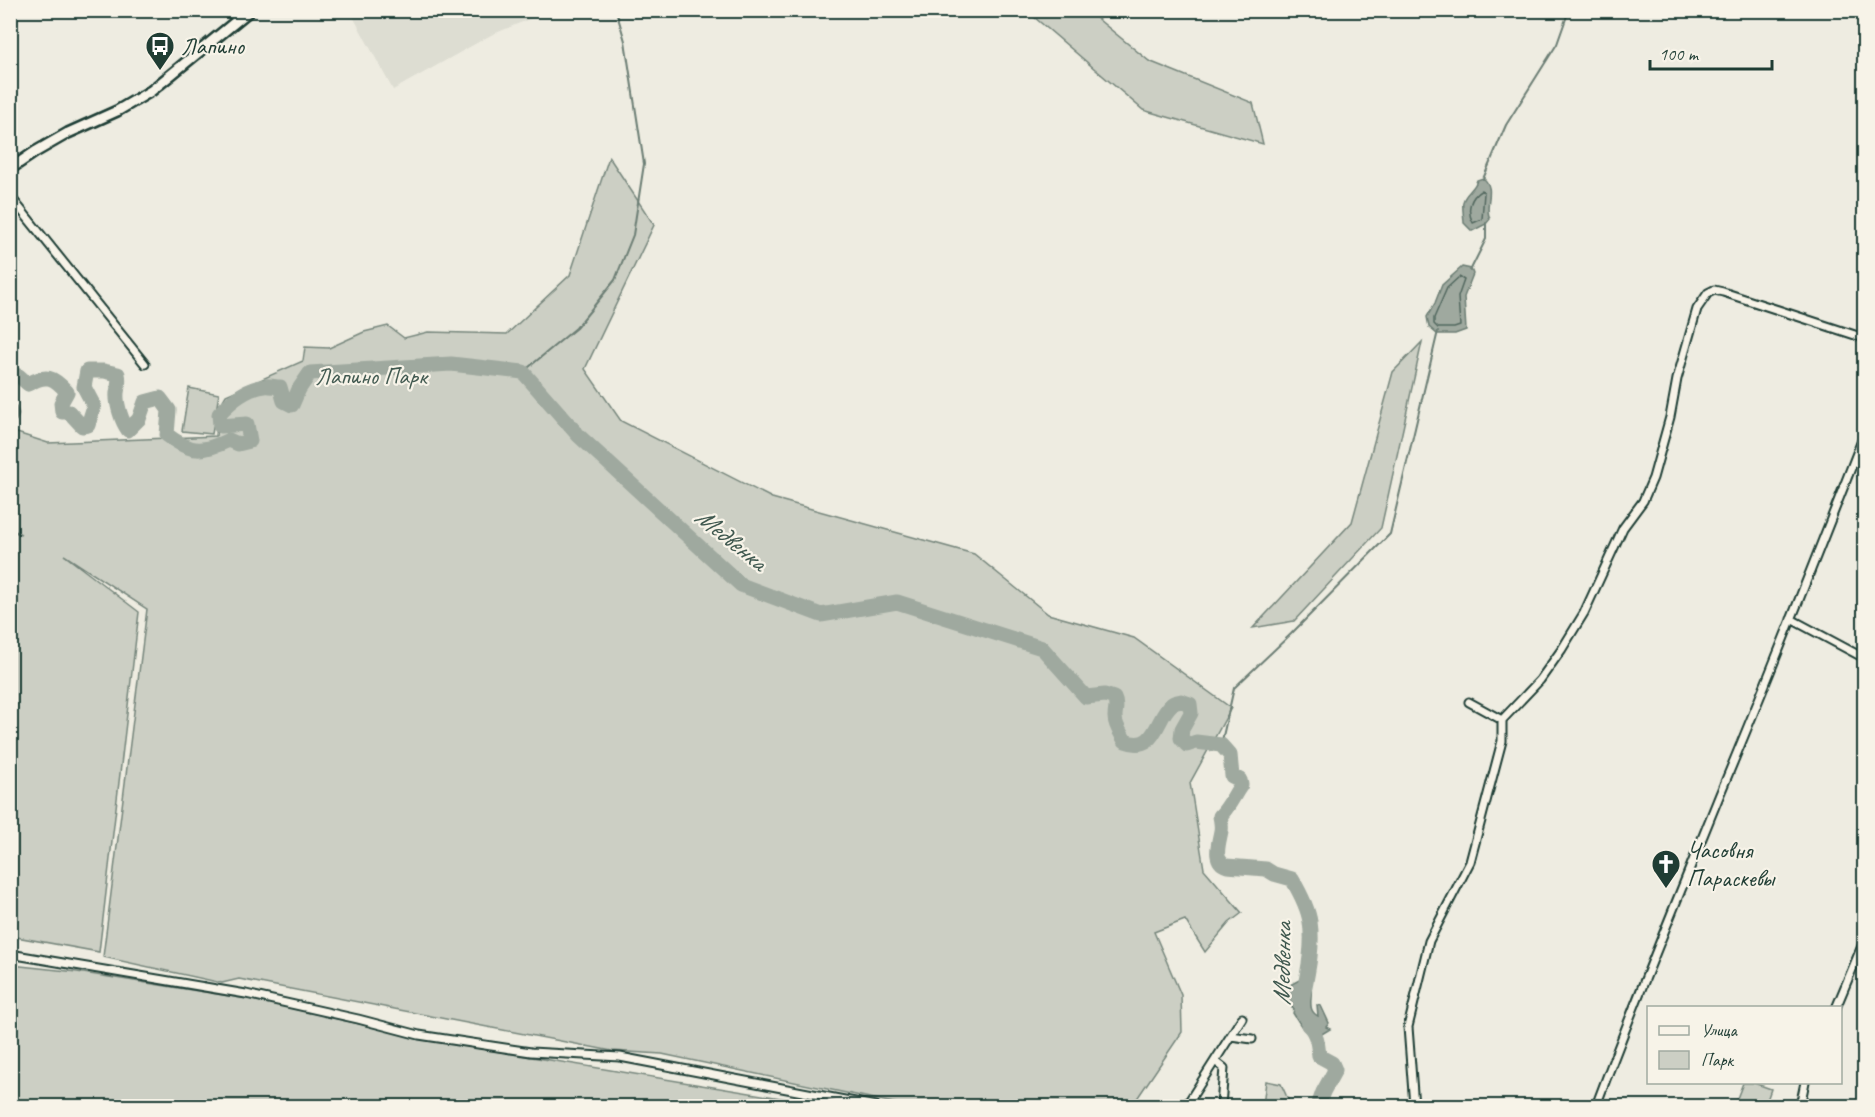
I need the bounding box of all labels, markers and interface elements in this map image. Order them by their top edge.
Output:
bus stop icon: Лапино [144,30,176,72]
place label: Лапино [181,31,245,61]
scale bar [1650,33,1772,71]
text: 100 m [1659,43,1700,65]
park label: Лапино Парк [315,361,429,391]
water label: Медвенка [688,500,776,580]
place label: Часовня Параскевы [1687,835,1776,893]
church icon: Часовня Параскевы [1650,848,1682,890]
water label: Медвенка [1265,919,1299,1006]
legend [1647,1006,1842,1084]
text: Улица [1701,1019,1738,1041]
text: Парк [1701,1049,1735,1071]

